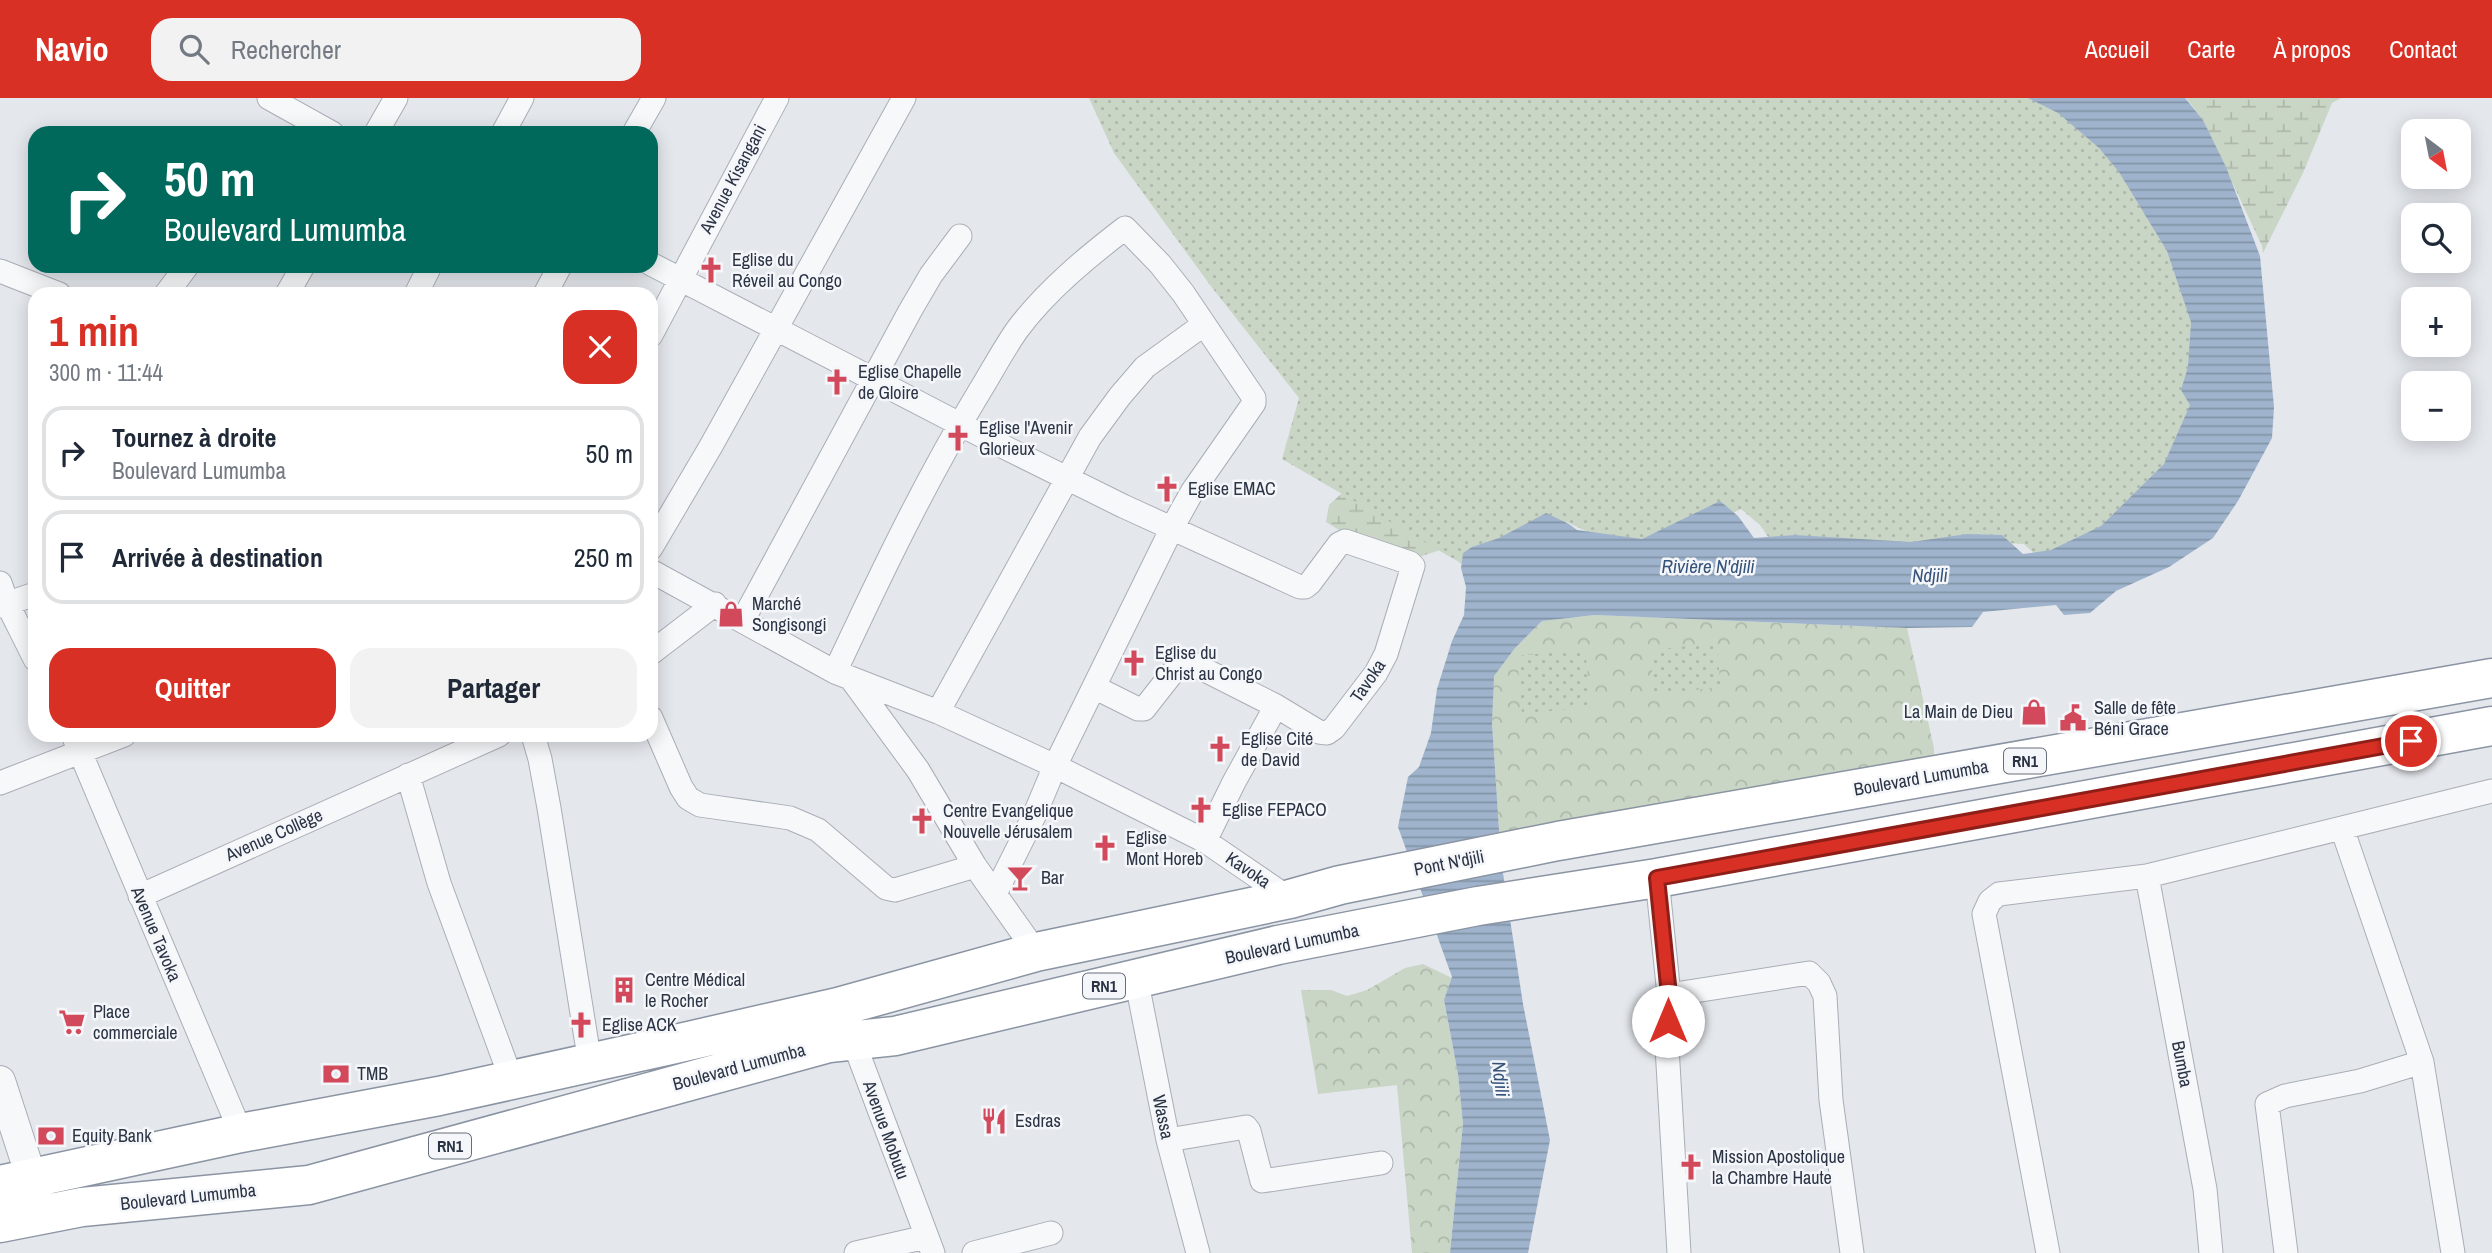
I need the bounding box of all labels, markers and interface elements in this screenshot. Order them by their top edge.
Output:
search box [151,18,641,81]
text: Navio [35,27,109,71]
icon: search [175,30,213,68]
text: Rechercher [231,32,341,67]
text: Accueil [2085,33,2149,65]
text: Carte [2187,33,2235,65]
text: À propos [2273,33,2351,65]
text: Contact [2389,33,2457,65]
north arrow [2401,119,2471,189]
map controls [2401,119,2471,441]
street label: Avenue Kisangani [693,120,772,239]
text: 50 m [164,145,256,211]
icon: right [49,154,140,245]
button: search [2401,203,2471,273]
text: Boulevard Lumumba [164,208,406,251]
place label: Eglise du Réveil au Congo [732,247,842,293]
church icon: Eglise du Réveil au Congo [696,255,726,285]
button: + [2401,287,2471,357]
text: 1 min [49,303,139,359]
button: close [563,310,637,384]
text: 300 m · 11:44 [49,357,163,388]
place label: Eglise Chapelle de Gloire [858,359,961,405]
church icon: Eglise Chapelle de Gloire [822,367,852,397]
button: − [2401,371,2471,441]
place label: Eglise l'Avenir Glorieux [979,415,1073,461]
text: Tournez à droite [112,420,276,455]
church icon: Eglise l'Avenir Glorieux [943,423,973,453]
icon: right [53,434,91,472]
text: 50 m [586,436,633,471]
text: Boulevard Lumumba [112,455,286,486]
church icon: Eglise EMAC [1152,474,1182,504]
place label: Eglise EMAC [1188,476,1276,501]
icon: arrive [53,538,91,576]
text: Arrivée à destination [112,540,323,575]
text: 250 m [574,540,633,575]
water label: Rivière N'djili [1661,553,1755,579]
water label: Ndjili [1912,562,1949,588]
place label: Marché Songisongi [752,591,827,637]
shop icon: Marché Songisongi [716,599,746,629]
place label: Eglise du Christ au Congo [1155,640,1262,686]
button: Quitter [49,648,336,728]
button: Partager [350,648,637,728]
church icon: Eglise du Christ au Congo [1119,648,1149,678]
street label: Tavoka [1344,654,1391,707]
place label: Salle de fête Béni Grace [2094,695,2176,741]
shop icon: La Main de Dieu [2019,697,2049,727]
place label: La Main de Dieu [1904,699,2013,724]
public building icon: Salle de fête Béni Grace [2058,703,2088,733]
pin [2381,711,2441,771]
icon: arrive [2392,722,2430,760]
place label: Eglise Cité de David [1241,726,1313,772]
church icon: Eglise Cité de David [1205,734,1235,764]
road number: RN1 [2004,748,2046,774]
street label: Boulevard Lumumba [1852,753,1990,802]
church icon: Eglise FEPACO [1186,795,1216,825]
place label: Eglise FEPACO [1222,797,1327,822]
place label: Centre Evangelique Nouvelle Jérusalem [943,798,1073,844]
street label: Avenue Collège [220,802,326,868]
church icon: Centre Evangelique Nouvelle Jérusalem [907,806,937,836]
place label: Eglise Mont Horeb [1126,825,1203,871]
church icon: Eglise Mont Horeb [1090,833,1120,863]
street label: Pont N'djili [1412,843,1486,882]
street label: Kavoka [1221,845,1276,894]
bar icon: Bar [1005,863,1035,893]
place label: Bar [1041,865,1064,890]
street label: Avenue Tavoka [125,882,188,985]
street label: Boulevard Lumumba [1223,917,1361,970]
place label: Centre Médical le Rocher [645,967,745,1013]
road number: RN1 [1083,974,1125,998]
building icon: Centre Médical le Rocher [609,975,639,1005]
position arrow [1631,984,1705,1058]
place label: Place commerciale [93,999,177,1045]
supermarket icon: Place commerciale [57,1007,87,1037]
church icon: Eglise ACK [566,1010,596,1040]
place label: Eglise ACK [602,1012,677,1037]
street label: Boulevard Lumumba [670,1037,808,1096]
street label: Bumba [2166,1039,2199,1089]
bank icon: TMB [321,1059,351,1089]
water label: Ndjili [1486,1060,1516,1099]
place label: TMB [357,1061,388,1086]
street label: Avenue Mobutu [857,1076,916,1183]
street label: Wassa [1147,1092,1180,1141]
restaurant icon: Esdras [979,1106,1009,1136]
place label: Esdras [1015,1108,1061,1133]
bank icon: Equity Bank [36,1121,66,1151]
place label: Equity Bank [72,1123,152,1148]
road number: RN1 [429,1134,471,1158]
place label: Mission Apostolique la Chambre Haute [1712,1144,1845,1190]
church icon: Mission Apostolique la Chambre Haute [1676,1152,1706,1182]
street label: Boulevard Lumumba [119,1177,257,1216]

